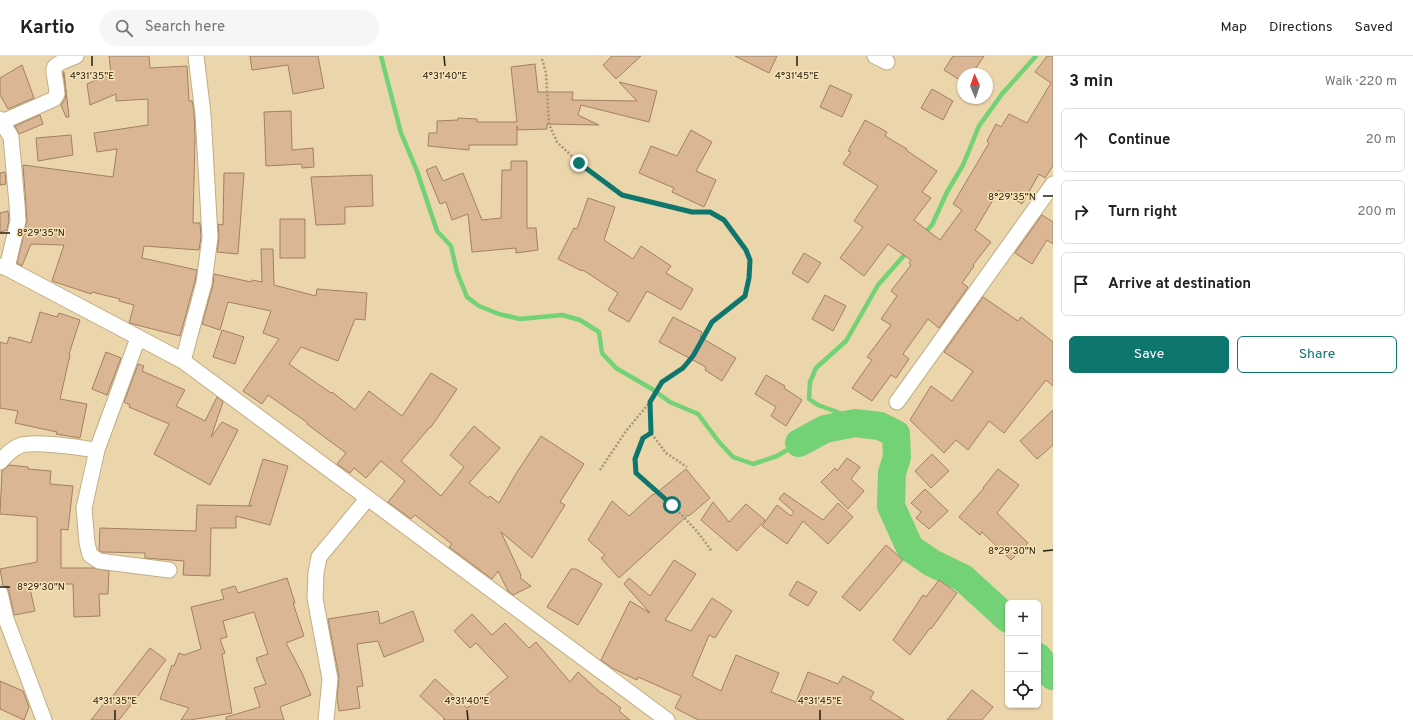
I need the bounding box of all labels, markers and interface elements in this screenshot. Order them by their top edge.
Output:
search box [99,10,379,46]
text: Kartio [20,16,75,40]
icon: search [113,17,135,39]
text: Search here [145,18,225,37]
text: Map [1221,19,1247,36]
text: Directions [1269,19,1333,36]
text: Saved [1355,19,1393,36]
north arrow [957,68,993,104]
text: 4°31'35"E [70,70,114,83]
text: 4°31'40"E [423,70,467,83]
text: 4°31'45"E [775,70,819,83]
text: 3 min [1069,71,1113,93]
text: Walk · 220 m [1325,74,1397,90]
icon: ahead [1070,129,1092,151]
text: Continue [1108,131,1170,150]
text: 20 m [1366,132,1396,148]
route end [570,154,588,172]
text: 8°29'35"N [988,191,1036,204]
icon: right [1070,201,1092,223]
text: Turn right [1108,203,1177,222]
text: 200 m [1357,204,1396,220]
text: 8°29'35"N [17,227,65,240]
icon: arrive [1070,273,1092,295]
text: Arrive at destination [1108,275,1251,294]
button: Save [1069,336,1229,373]
button: Share [1237,336,1397,373]
route start [663,496,681,514]
text: 8°29'30"N [988,545,1036,558]
text: 8°29'30"N [17,581,65,594]
map controls [1005,600,1041,708]
button: + [1005,600,1041,636]
button: − [1005,636,1041,672]
button: locate [1005,672,1041,708]
text: 4°31'35"E [93,695,137,708]
text: 4°31'40"E [445,695,489,708]
text: 4°31'45"E [798,695,842,708]

